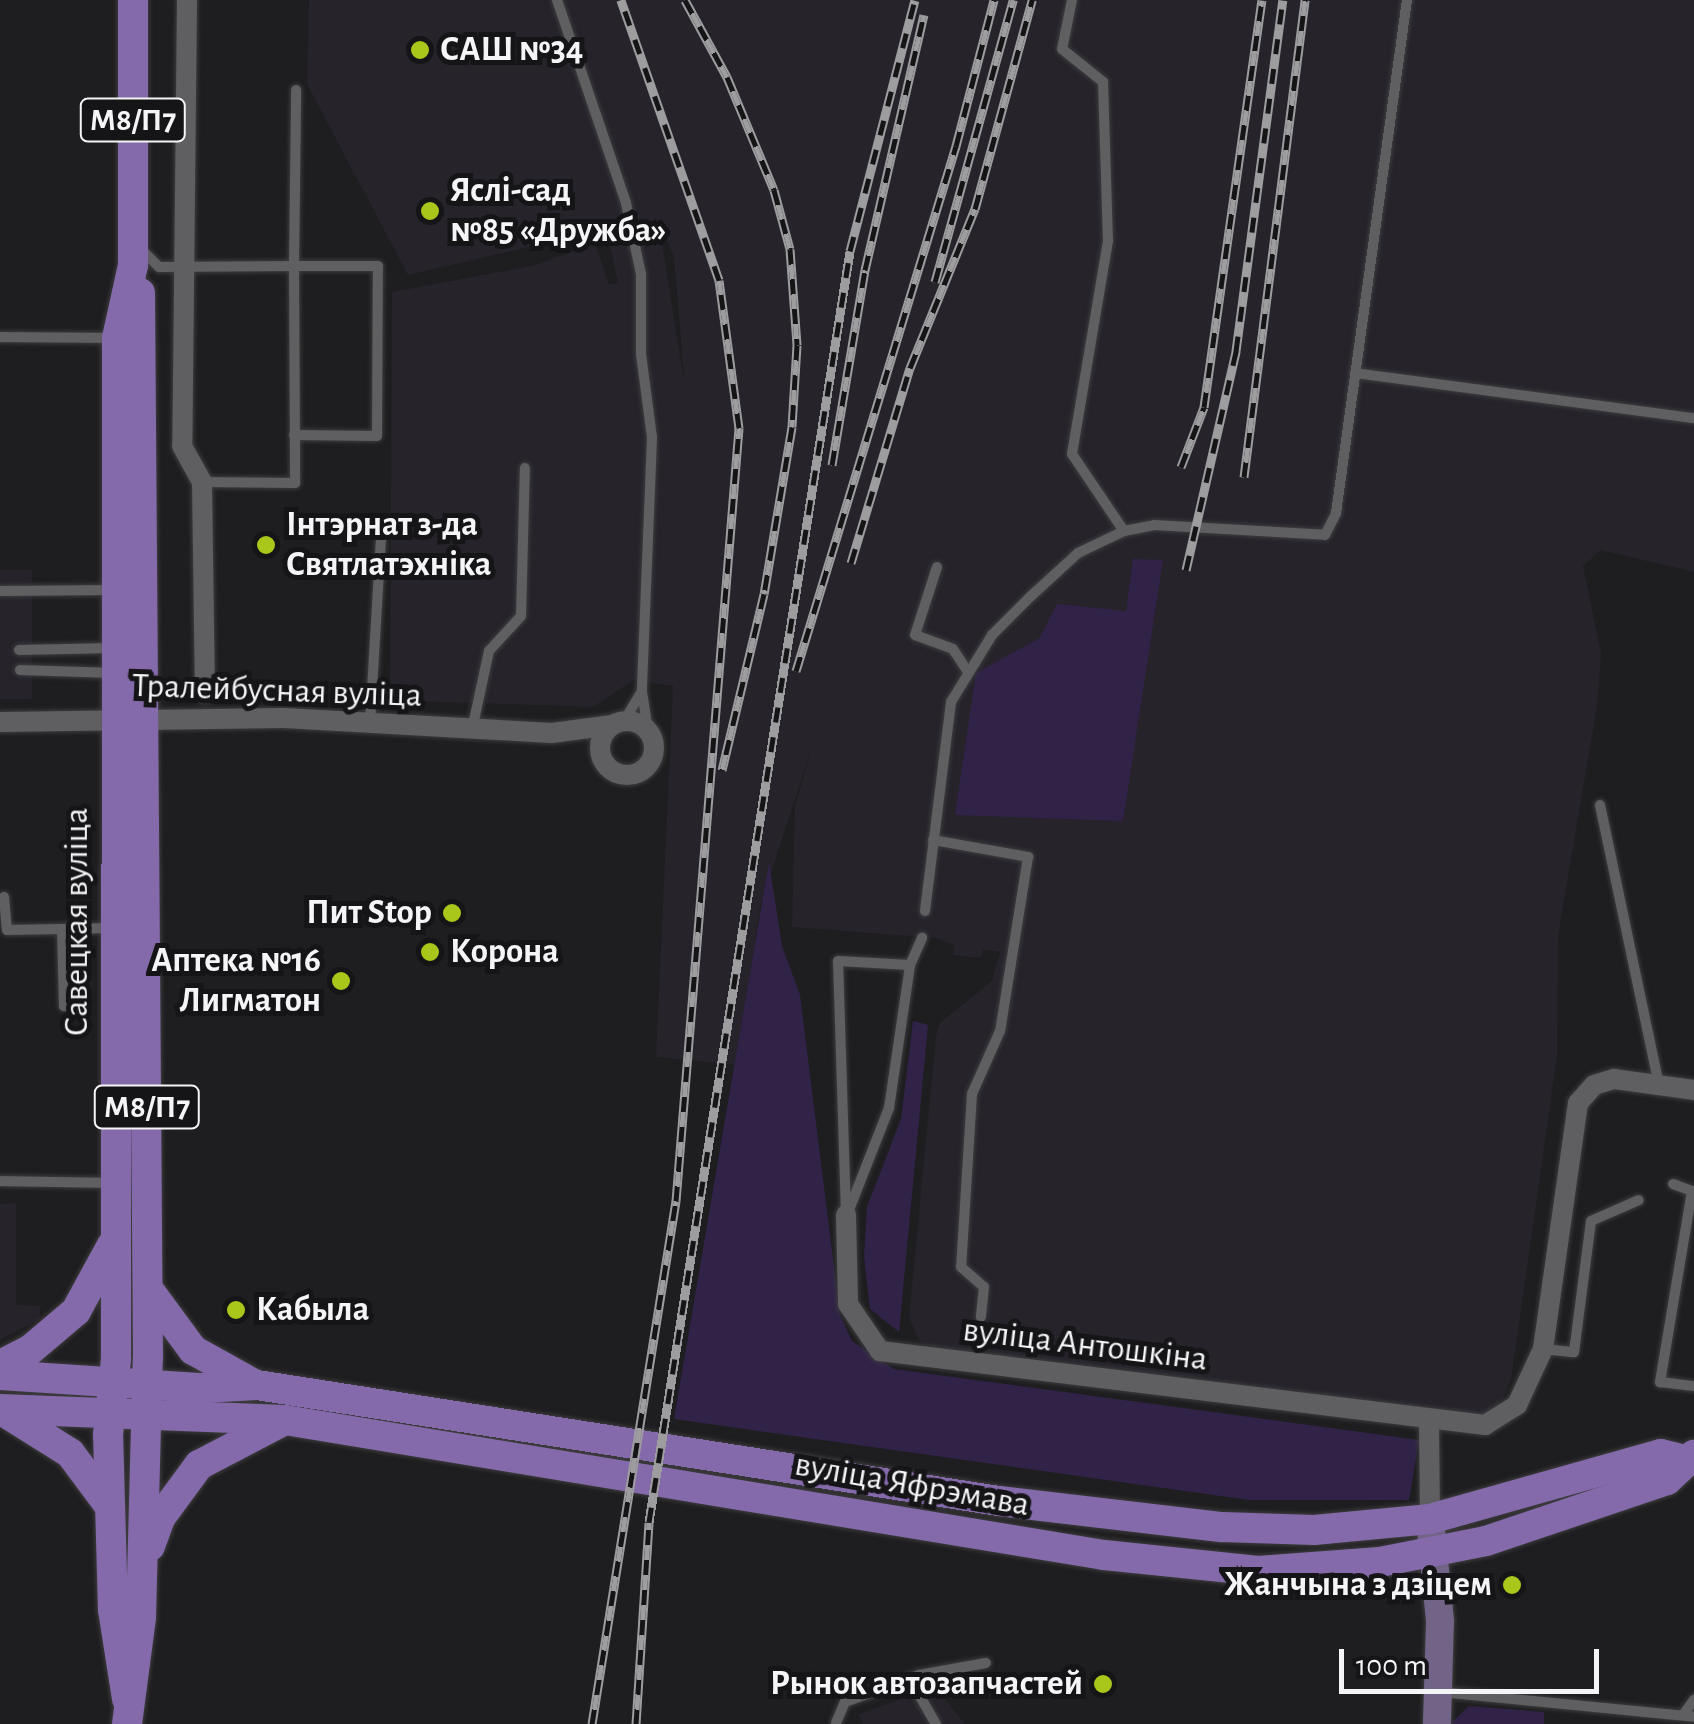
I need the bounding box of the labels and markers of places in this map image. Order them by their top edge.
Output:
place label: САШ №34 [440,29,583,71]
marker: САШ №34 [409,39,431,61]
place label: Яслі-сад №85 «Дружба» [450,170,666,252]
marker: Яслі-сад №85 «Дружба» [419,200,441,222]
place label: Інтэрнат з-да Святлатэхніка [286,504,491,586]
marker: Інтэрнат з-да Святлатэхніка [255,534,277,556]
place label: Пит Stop [306,892,432,934]
marker: Пит Stop [441,902,463,924]
place label: Корона [450,931,559,973]
place label: Аптека №16 Лигматон [151,940,321,1022]
marker: Корона [419,941,441,963]
marker: Аптека №16 Лигматон [330,970,352,992]
place label: Кабыла [256,1289,369,1331]
marker: Кабыла [225,1299,247,1321]
place label: Жанчына з дзіцем [1224,1564,1492,1606]
marker: Жанчына з дзіцем [1501,1574,1523,1596]
place label: Рынок автозапчастей [770,1663,1083,1705]
marker: Рынок автозапчастей [1092,1673,1114,1695]

